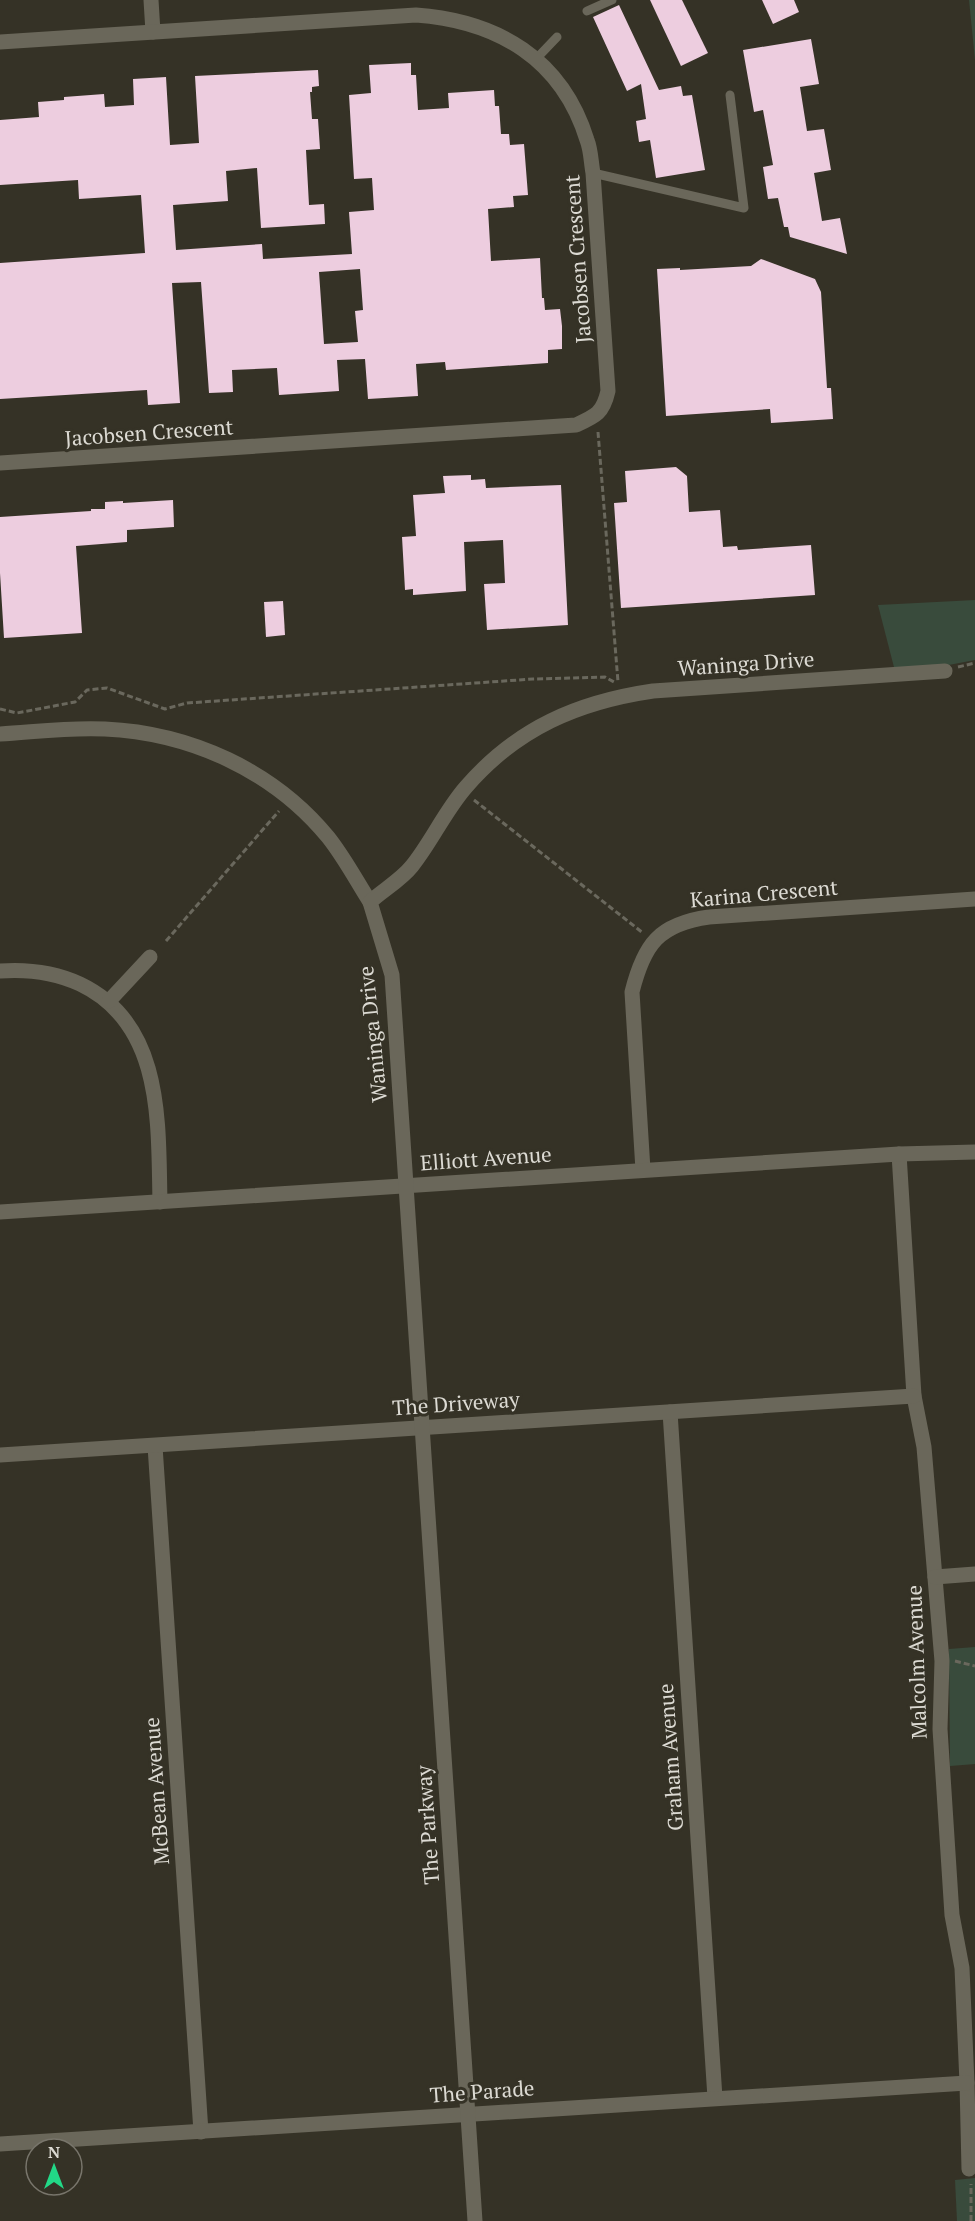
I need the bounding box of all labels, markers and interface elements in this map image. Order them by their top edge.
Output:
street label: Jacobsen Crescent [557,174,597,344]
street label: Jacobsen Crescent [64,412,234,452]
street label: Waninga Drive [677,644,815,682]
street label: Karina Crescent [689,873,839,913]
street label: Waninga Drive [351,965,393,1104]
street label: Elliott Avenue [419,1139,553,1177]
street label: The Driveway [391,1385,521,1421]
street label: Malcolm Avenue [899,1585,933,1740]
street label: Graham Avenue [651,1682,689,1832]
street label: McBean Avenue [137,1716,175,1866]
street label: The Parkway [409,1764,445,1886]
street label: The Parade [429,2073,535,2109]
north arrow [24,2137,84,2197]
text: N [48,2141,60,2163]

